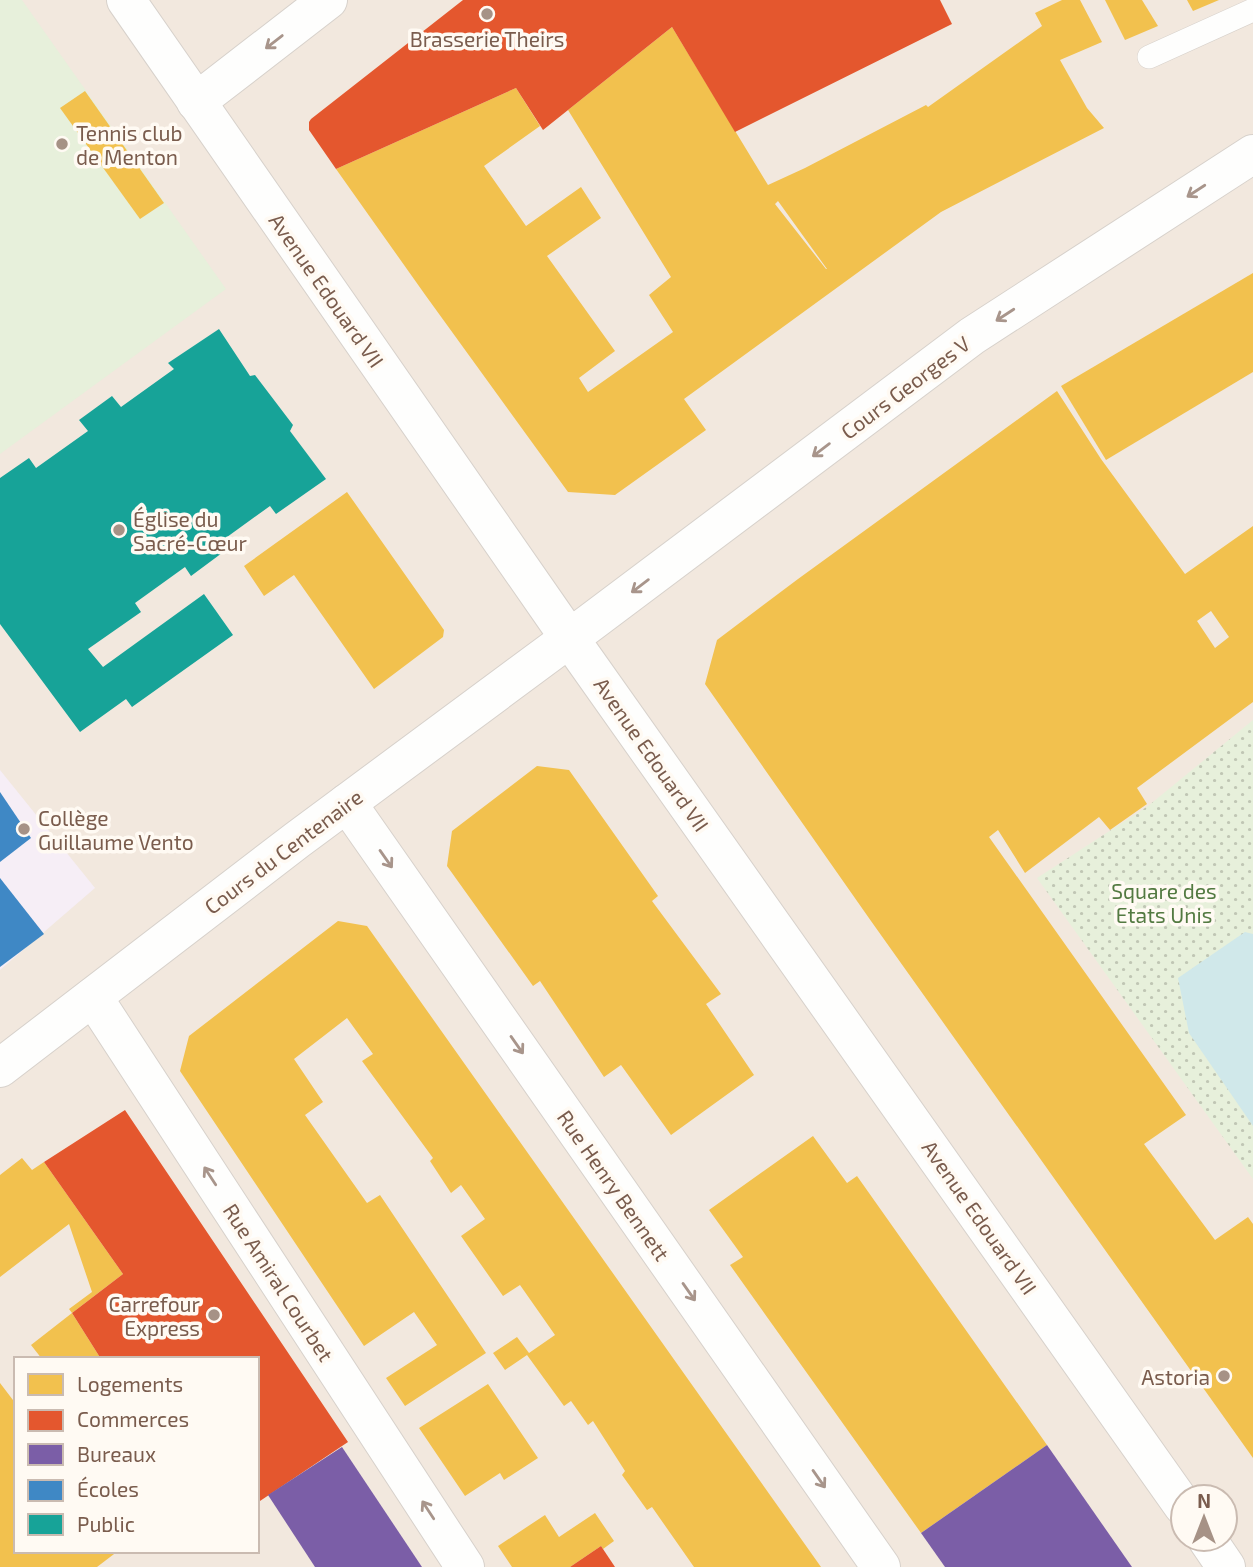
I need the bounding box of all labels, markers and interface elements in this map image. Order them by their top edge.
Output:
marker: Brasserie Theirs [479,6,495,22]
place label: Brasserie Theirs [410,26,564,51]
one-way arrow [266,34,284,49]
place label: Tennis club de Menton [76,120,183,169]
marker: Tennis club de Menton [54,136,70,152]
one-way arrow [1186,185,1206,199]
street label: Avenue Edouard VII [264,208,390,372]
one-way arrow [996,308,1015,322]
street label: Cours Georges V [836,330,975,444]
one-way arrow [813,442,831,457]
place label: Église du Sacré-Cœur [133,506,247,555]
marker: Église du Sacré-Cœur [111,522,127,538]
one-way arrow [631,579,649,594]
street label: Avenue Edouard VII [589,672,715,836]
street label: Cours du Centenaire [199,783,367,919]
place label: Collège Guillaume Vento [38,805,194,854]
marker: Collège Guillaume Vento [16,821,32,837]
one-way arrow [379,849,393,868]
park label: Square des Etats Unis [1111,878,1217,927]
one-way arrow [510,1035,524,1054]
street label: Rue Henry Bennett [553,1105,675,1265]
street label: Avenue Edouard VII [917,1135,1043,1299]
one-way arrow [203,1166,217,1186]
street label: Rue Amiral Courbet [219,1198,339,1366]
one-way arrow [682,1282,696,1301]
place label: Carrefour Express [109,1291,201,1340]
marker: Carrefour Express [206,1307,222,1323]
legend [14,1357,259,1553]
place label: Astoria [1141,1364,1210,1389]
marker: Astoria [1216,1368,1232,1384]
text: Logements [77,1371,183,1396]
text: Commerces [77,1406,189,1431]
text: Bureaux [77,1441,156,1466]
one-way arrow [812,1469,826,1488]
text: Écoles [77,1476,139,1501]
north arrow [1169,1483,1239,1553]
text: N [1197,1489,1211,1512]
one-way arrow [421,1501,435,1520]
text: Public [77,1511,135,1536]

